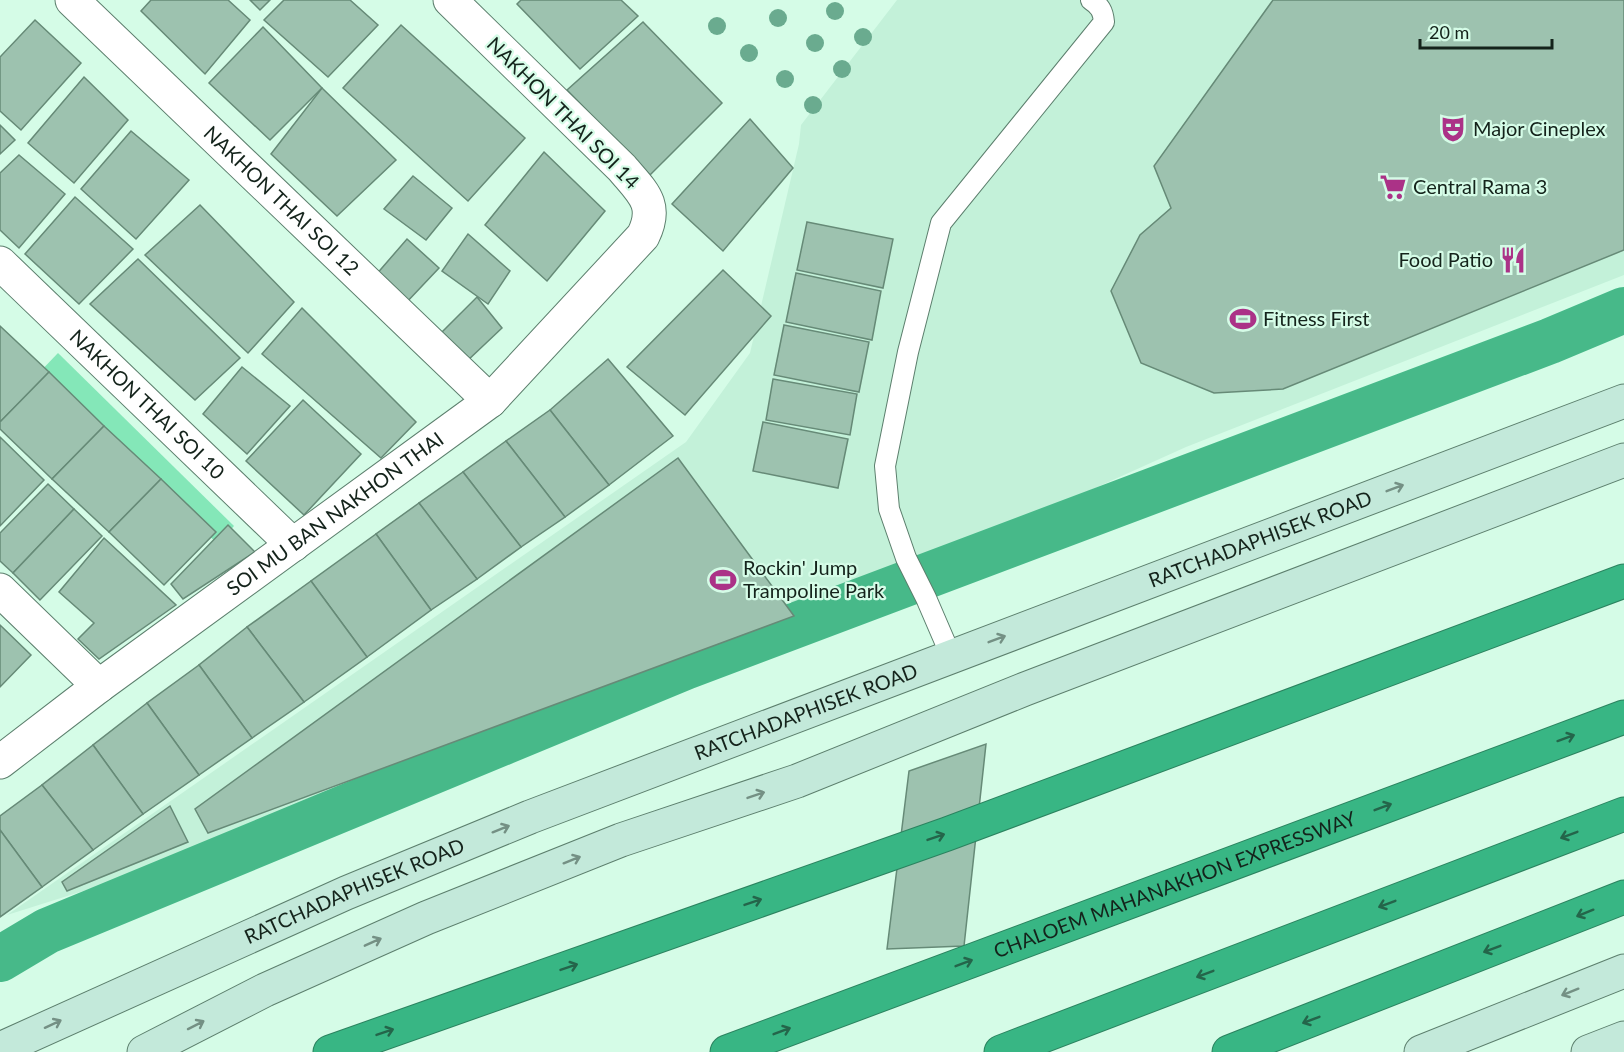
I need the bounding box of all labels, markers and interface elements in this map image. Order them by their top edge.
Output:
scale bar [1420,12,1552,50]
text: 20 m [1429,21,1469,43]
street label: NAKHON THAI SOI 14 [483,31,645,194]
theatre icon: Major Cineplex [1438,114,1468,144]
place label: Major Cineplex [1473,116,1606,140]
street label: NAKHON THAI SOI 12 [200,120,364,280]
supermarket icon: Central Rama 3 [1378,172,1408,202]
place label: Central Rama 3 [1413,174,1547,198]
restaurant icon: Food Patio [1498,245,1528,275]
place label: Food Patio [1398,247,1493,271]
sports icon: Fitness First [1228,304,1258,334]
place label: Fitness First [1263,306,1370,330]
street label: NAKHON THAI SOI 10 [65,324,230,484]
street label: SOI MU BAN NAKHON THAI [222,426,448,600]
one-way arrow [1386,481,1404,492]
street label: RATCHADAPHISEK ROAD [1145,485,1375,592]
place label: Rockin' Jump Trampoline Park [743,555,885,602]
sports icon: Rockin' Jump Trampoline Park [708,565,738,595]
one-way arrow [987,633,1006,644]
street label: RATCHADAPHISEK ROAD [691,658,921,764]
one-way arrow [1556,732,1574,743]
one-way arrow [746,789,765,800]
one-way arrow [1373,800,1392,811]
street label: CHALOEM MAHANAKHON EXPRESSWAY [990,805,1359,962]
one-way arrow [492,823,510,834]
one-way arrow [1561,830,1579,841]
one-way arrow [927,831,945,842]
street label: RATCHADAPHISEK ROAD [240,833,468,948]
one-way arrow [563,854,581,865]
one-way arrow [743,896,762,907]
one-way arrow [1378,899,1397,910]
one-way arrow [1577,908,1595,919]
one-way arrow [363,936,381,947]
one-way arrow [1484,945,1502,956]
one-way arrow [954,957,973,968]
one-way arrow [559,961,578,972]
one-way arrow [1196,969,1215,980]
one-way arrow [1561,987,1579,998]
one-way arrow [1302,1015,1320,1026]
one-way arrow [44,1018,62,1030]
one-way arrow [187,1019,205,1031]
one-way arrow [772,1025,790,1036]
one-way arrow [375,1026,394,1037]

